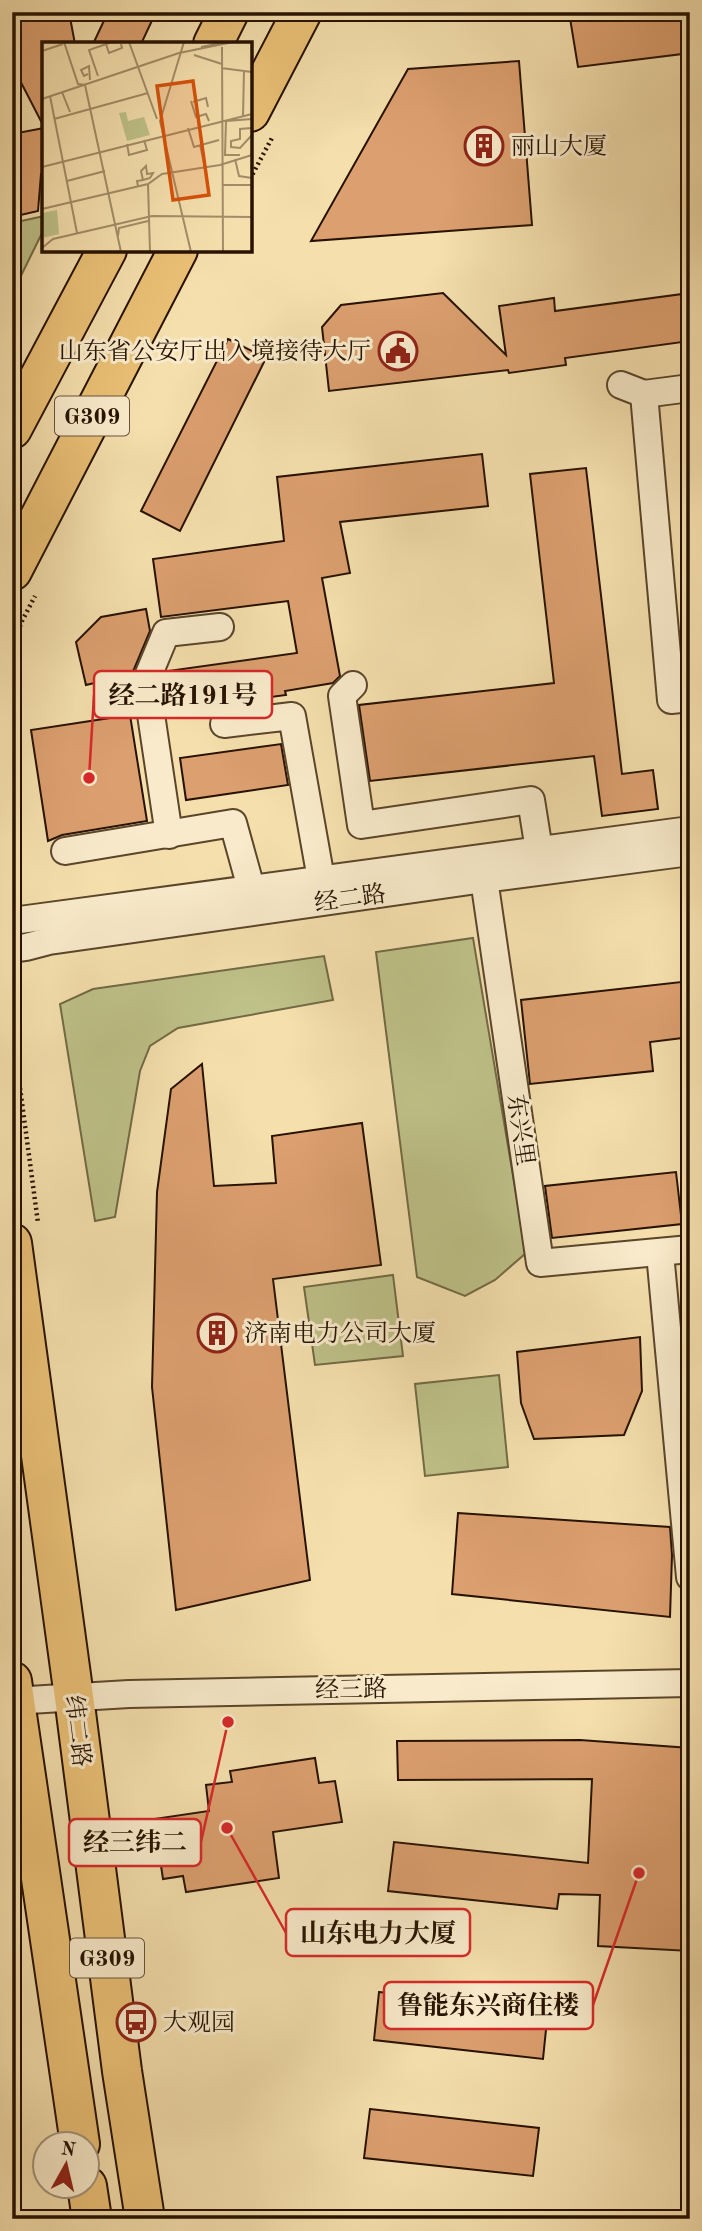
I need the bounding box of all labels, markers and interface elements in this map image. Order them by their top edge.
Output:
inset map [42,42,252,252]
building icon: 丽山大厦 [463,125,505,167]
place label: 丽山大厦 [511,133,607,160]
public building icon: 山东省公安厅出入境接待大厅 [377,330,419,372]
place label: 山东省公安厅出入境接待大厅 [59,338,371,365]
road number: G309 [55,396,129,436]
callout: 经二路191号 [94,671,272,718]
text: 经二路191号 [108,681,258,710]
street label: 经二路 [313,880,388,917]
street label: 东兴里 [502,1093,539,1168]
building icon: 济南电力公司大厦 [196,1312,238,1354]
place label: 济南电力公司大厦 [244,1320,436,1347]
street label: 经三路 [315,1675,387,1704]
street label: 纬二路 [60,1694,95,1768]
callout: 经三纬二 [69,1819,201,1866]
text: 经三纬二 [83,1828,187,1857]
callout: 山东电力大厦 [286,1909,470,1956]
text: 山东电力大厦 [300,1919,456,1948]
road number: G309 [70,1938,144,1978]
callout: 鲁能东兴商住楼 [384,1982,593,2029]
text: 鲁能东兴商住楼 [397,1991,579,2020]
bus stop icon: 大观园 [115,2001,157,2043]
place label: 大观园 [163,2009,235,2036]
north arrow [32,2130,102,2200]
text: N [60,2140,77,2161]

